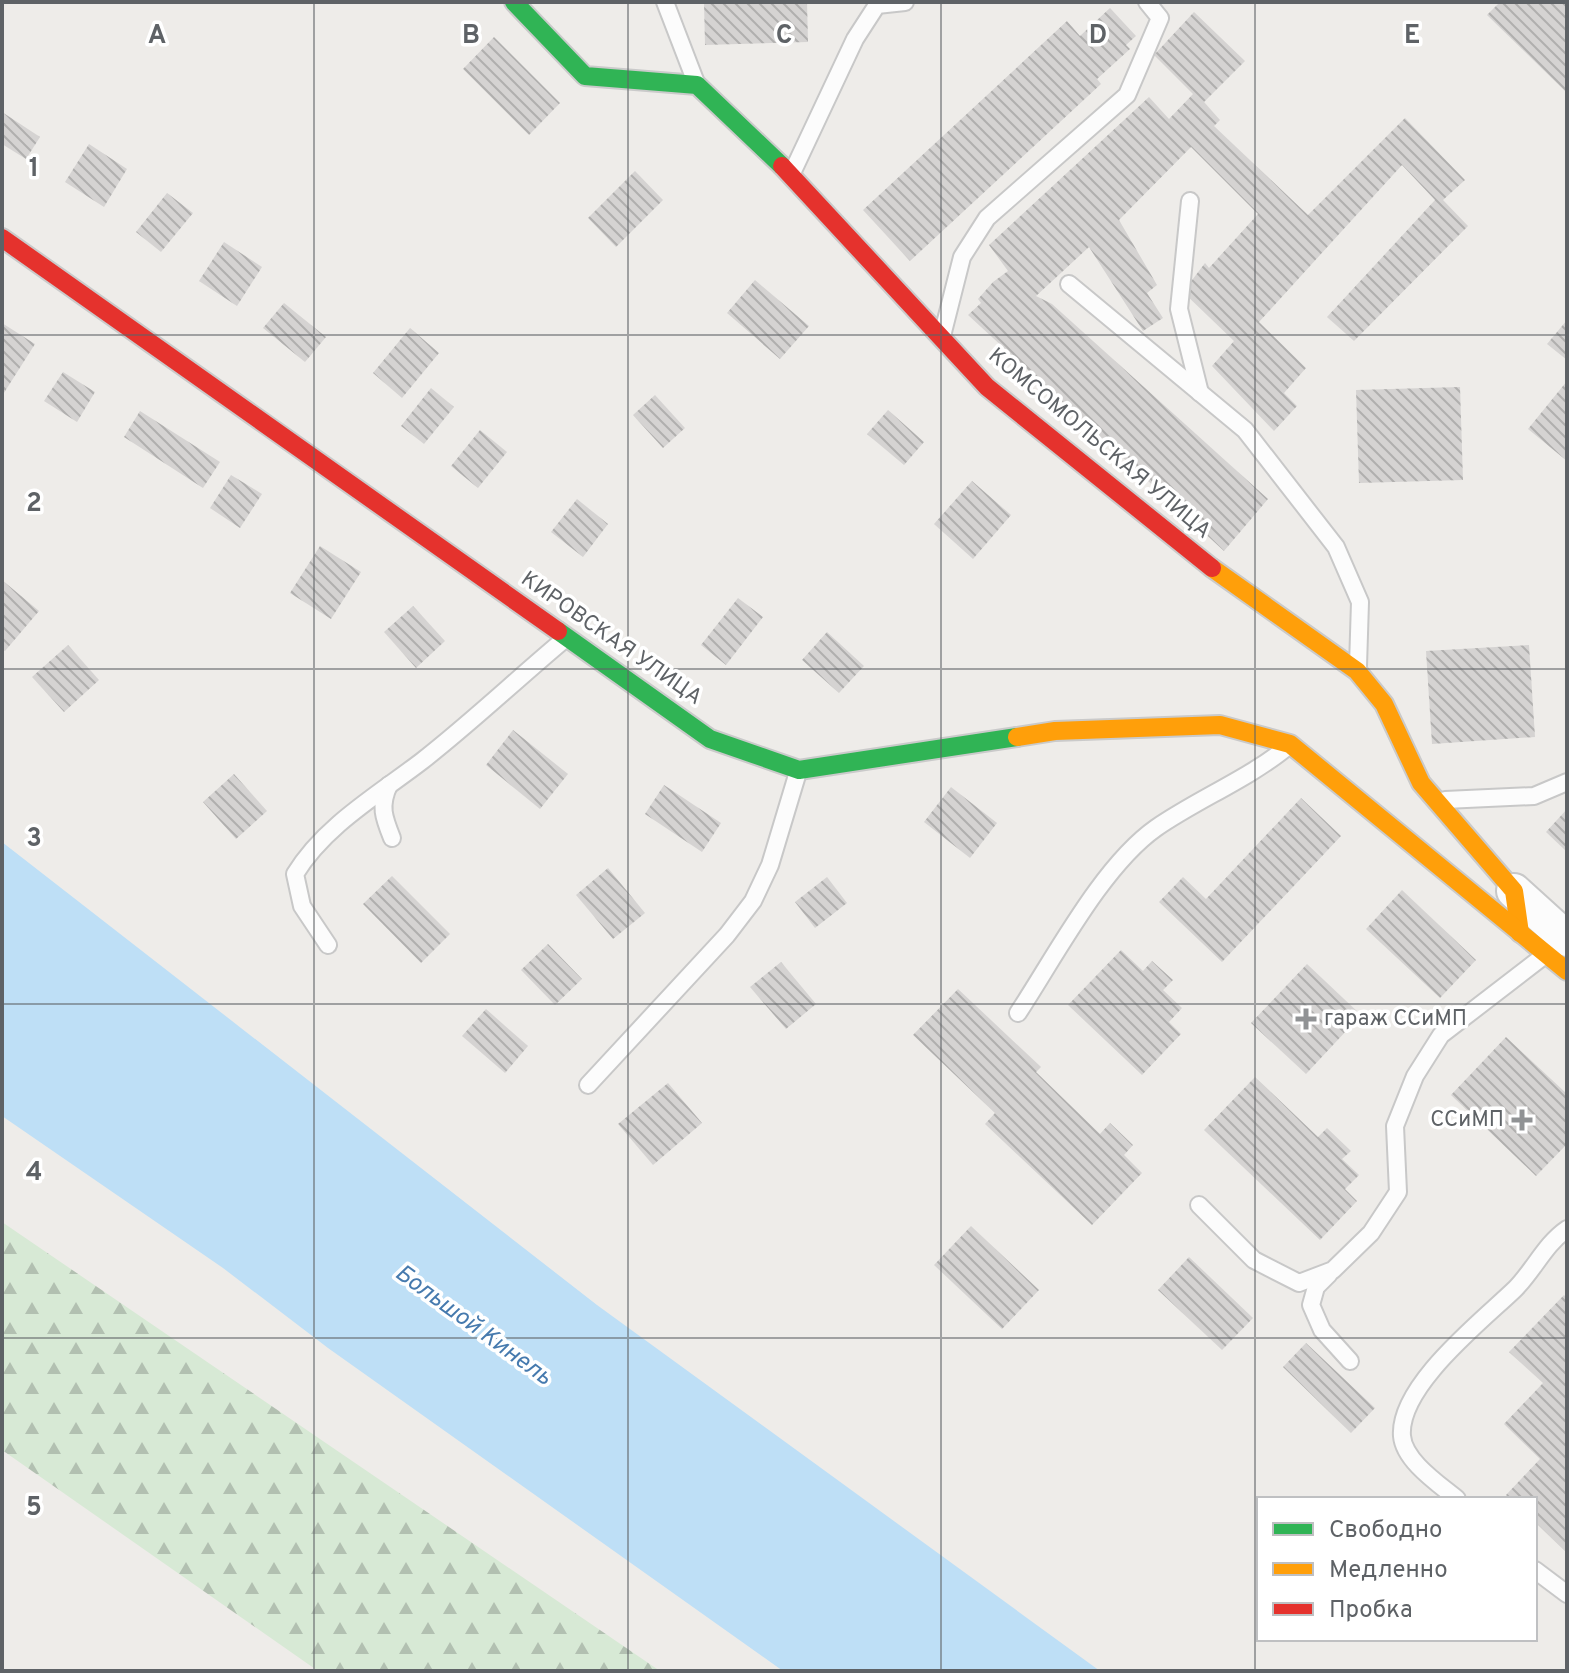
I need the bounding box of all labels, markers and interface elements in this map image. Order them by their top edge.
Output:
text: A [148,20,166,53]
text: B [462,20,480,53]
text: C [776,20,792,53]
text: D [1089,20,1107,53]
text: E [1404,20,1420,53]
text: 1 [29,153,39,186]
street label: КОМСОМОЛЬСКАЯ УЛИЦА [982,343,1216,545]
text: 2 [26,488,42,521]
street label: КИРОВСКАЯ УЛИЦА [515,566,707,712]
text: 3 [26,823,42,856]
place label: гараж ССиМП [1324,1006,1467,1033]
marker: гараж ССиМП [1295,1008,1317,1030]
place label: ССиМП [1430,1107,1504,1134]
marker: ССиМП [1511,1109,1533,1131]
text: 4 [26,1157,42,1190]
water label: Большой Кинель [388,1259,558,1393]
text: 5 [26,1492,42,1525]
legend [1257,1497,1537,1641]
text: Свободно [1329,1516,1442,1546]
text: Медленно [1329,1556,1448,1586]
text: Пробка [1329,1596,1413,1626]

